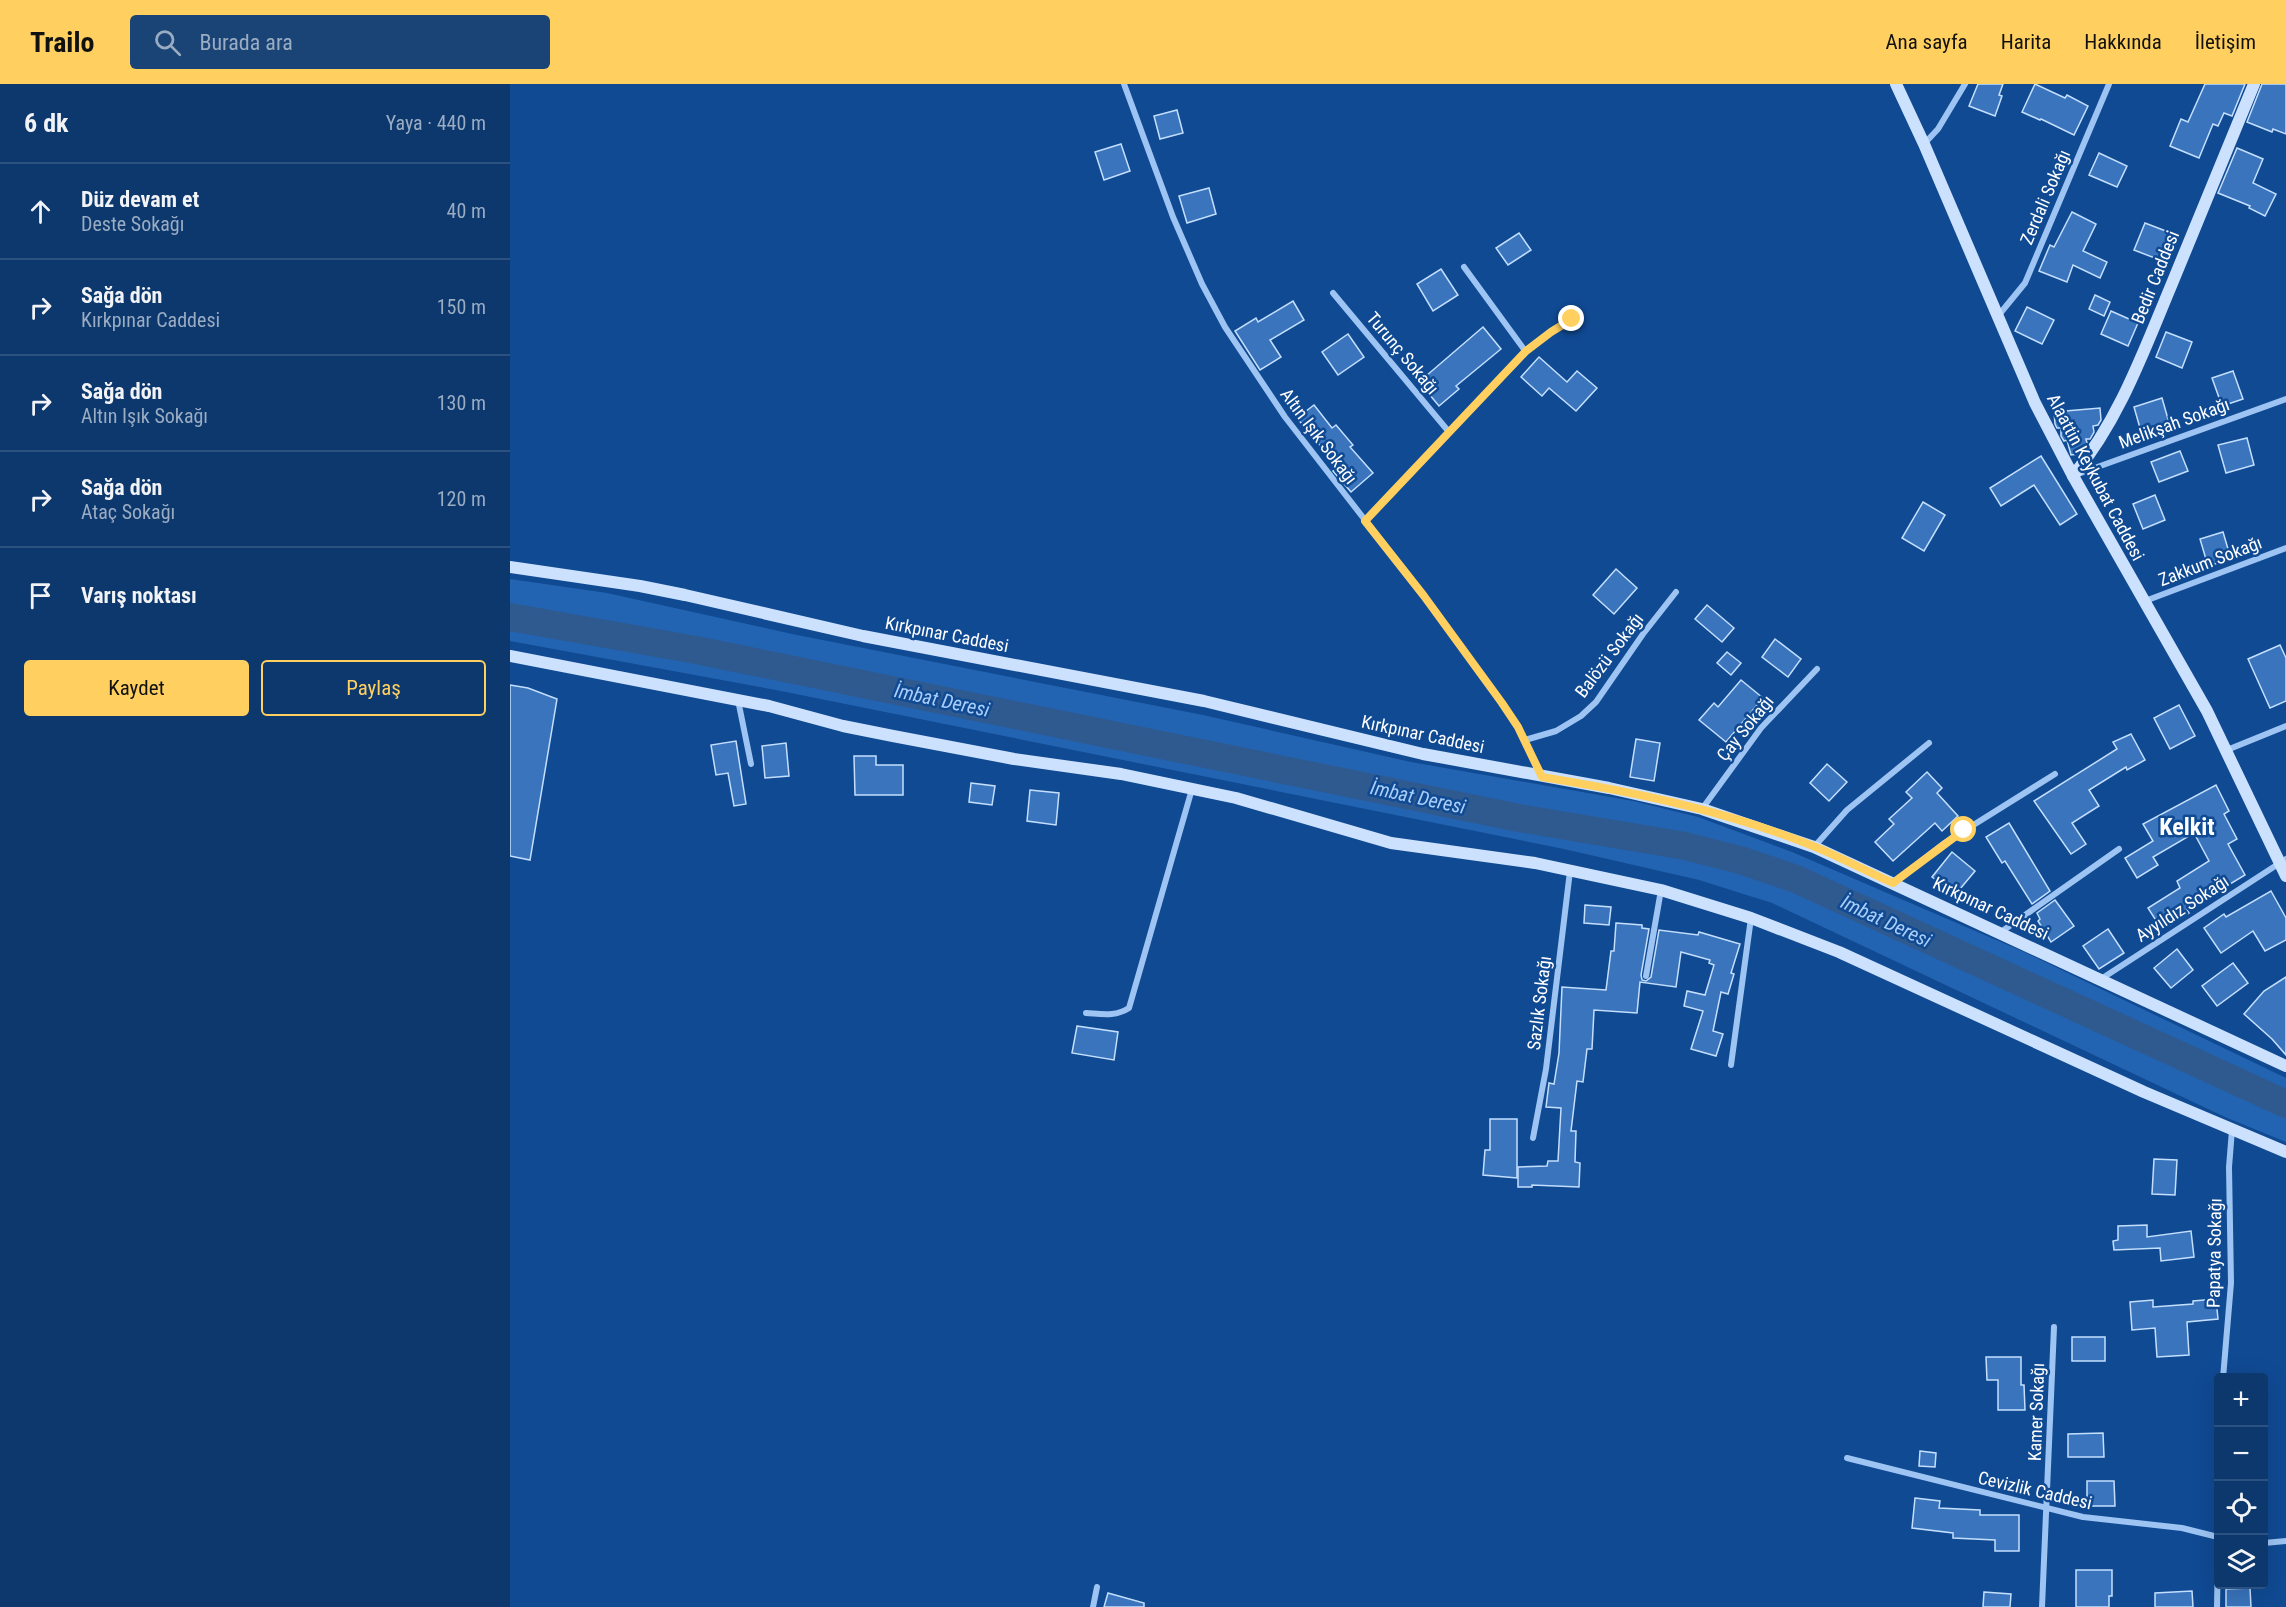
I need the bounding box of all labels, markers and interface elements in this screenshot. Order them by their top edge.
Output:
search box [130,15,550,69]
text: Trailo [30,26,94,59]
icon: search [151,26,184,59]
text: Burada ara [199,30,293,55]
text: Ana sayfa [1885,30,1968,54]
text: Harita [2001,30,2051,54]
text: Hakkında [2084,30,2162,54]
text: İletişim [2195,30,2256,54]
text: 6 dk [24,108,68,138]
text: Yaya · 440 m [386,111,486,135]
street label: Zerdali Sokağı [2016,146,2074,248]
text: Düz devam et [81,187,199,212]
icon: ahead [24,195,57,228]
text: 40 m [447,199,486,223]
text: Deste Sokağı [81,212,184,236]
street label: Bedir Caddesi [2127,227,2183,327]
text: Sağa dön [81,283,162,308]
icon: right [24,291,57,324]
text: 150 m [437,295,486,319]
route end [1558,305,1584,331]
text: Kırkpınar Caddesi [81,308,220,332]
street label: Turunç Sokağı [1363,308,1443,398]
text: Sağa dön [81,379,162,404]
street label: Altın Işık Sokağı [1276,384,1362,488]
icon: right [24,387,57,420]
street label: Alaattin Keykubat Caddesi [2043,390,2149,564]
text: 130 m [437,391,486,415]
street label: Melikşah Sokağı [2116,393,2232,453]
text: Altın Işık Sokağı [81,404,208,428]
text: Sağa dön [81,475,162,500]
icon: right [24,483,57,516]
text: 120 m [437,487,486,511]
text: Ataç Sokağı [81,500,175,524]
street label: Zakkum Sokağı [2155,532,2265,590]
icon: arrive [24,579,57,612]
text: Varış noktası [81,583,197,608]
street label: Balözü Sokağı [1570,609,1648,701]
street label: Kırkpınar Caddesi [884,612,1010,656]
button: Kaydet [24,660,249,716]
button: Paylaş [261,660,486,716]
water label: İmbat Deresi [892,678,992,722]
street label: Çay Sokağı [1712,691,1778,765]
street label: Kırkpınar Caddesi [1360,711,1486,757]
water label: İmbat Deresi [1368,775,1468,819]
district label: Kelkit [2159,813,2215,841]
route start [1950,816,1976,842]
street label: Ayyıldız Sokağı [2132,870,2232,946]
street label: Kırkpınar Caddesi [1930,872,2052,944]
water label: İmbat Deresi [1837,890,1935,953]
street label: Sazlık Sokağı [1523,955,1555,1051]
street label: Papatya Sokağı [2203,1198,2225,1308]
street label: Kamer Sokağı [2024,1363,2048,1461]
map controls [2214,1373,2268,1589]
button: + [2214,1373,2268,1427]
button: − [2214,1427,2268,1481]
street label: Cevizlik Caddesi [1976,1467,2094,1513]
button: locate [2214,1481,2268,1535]
button: layers [2214,1535,2268,1589]

